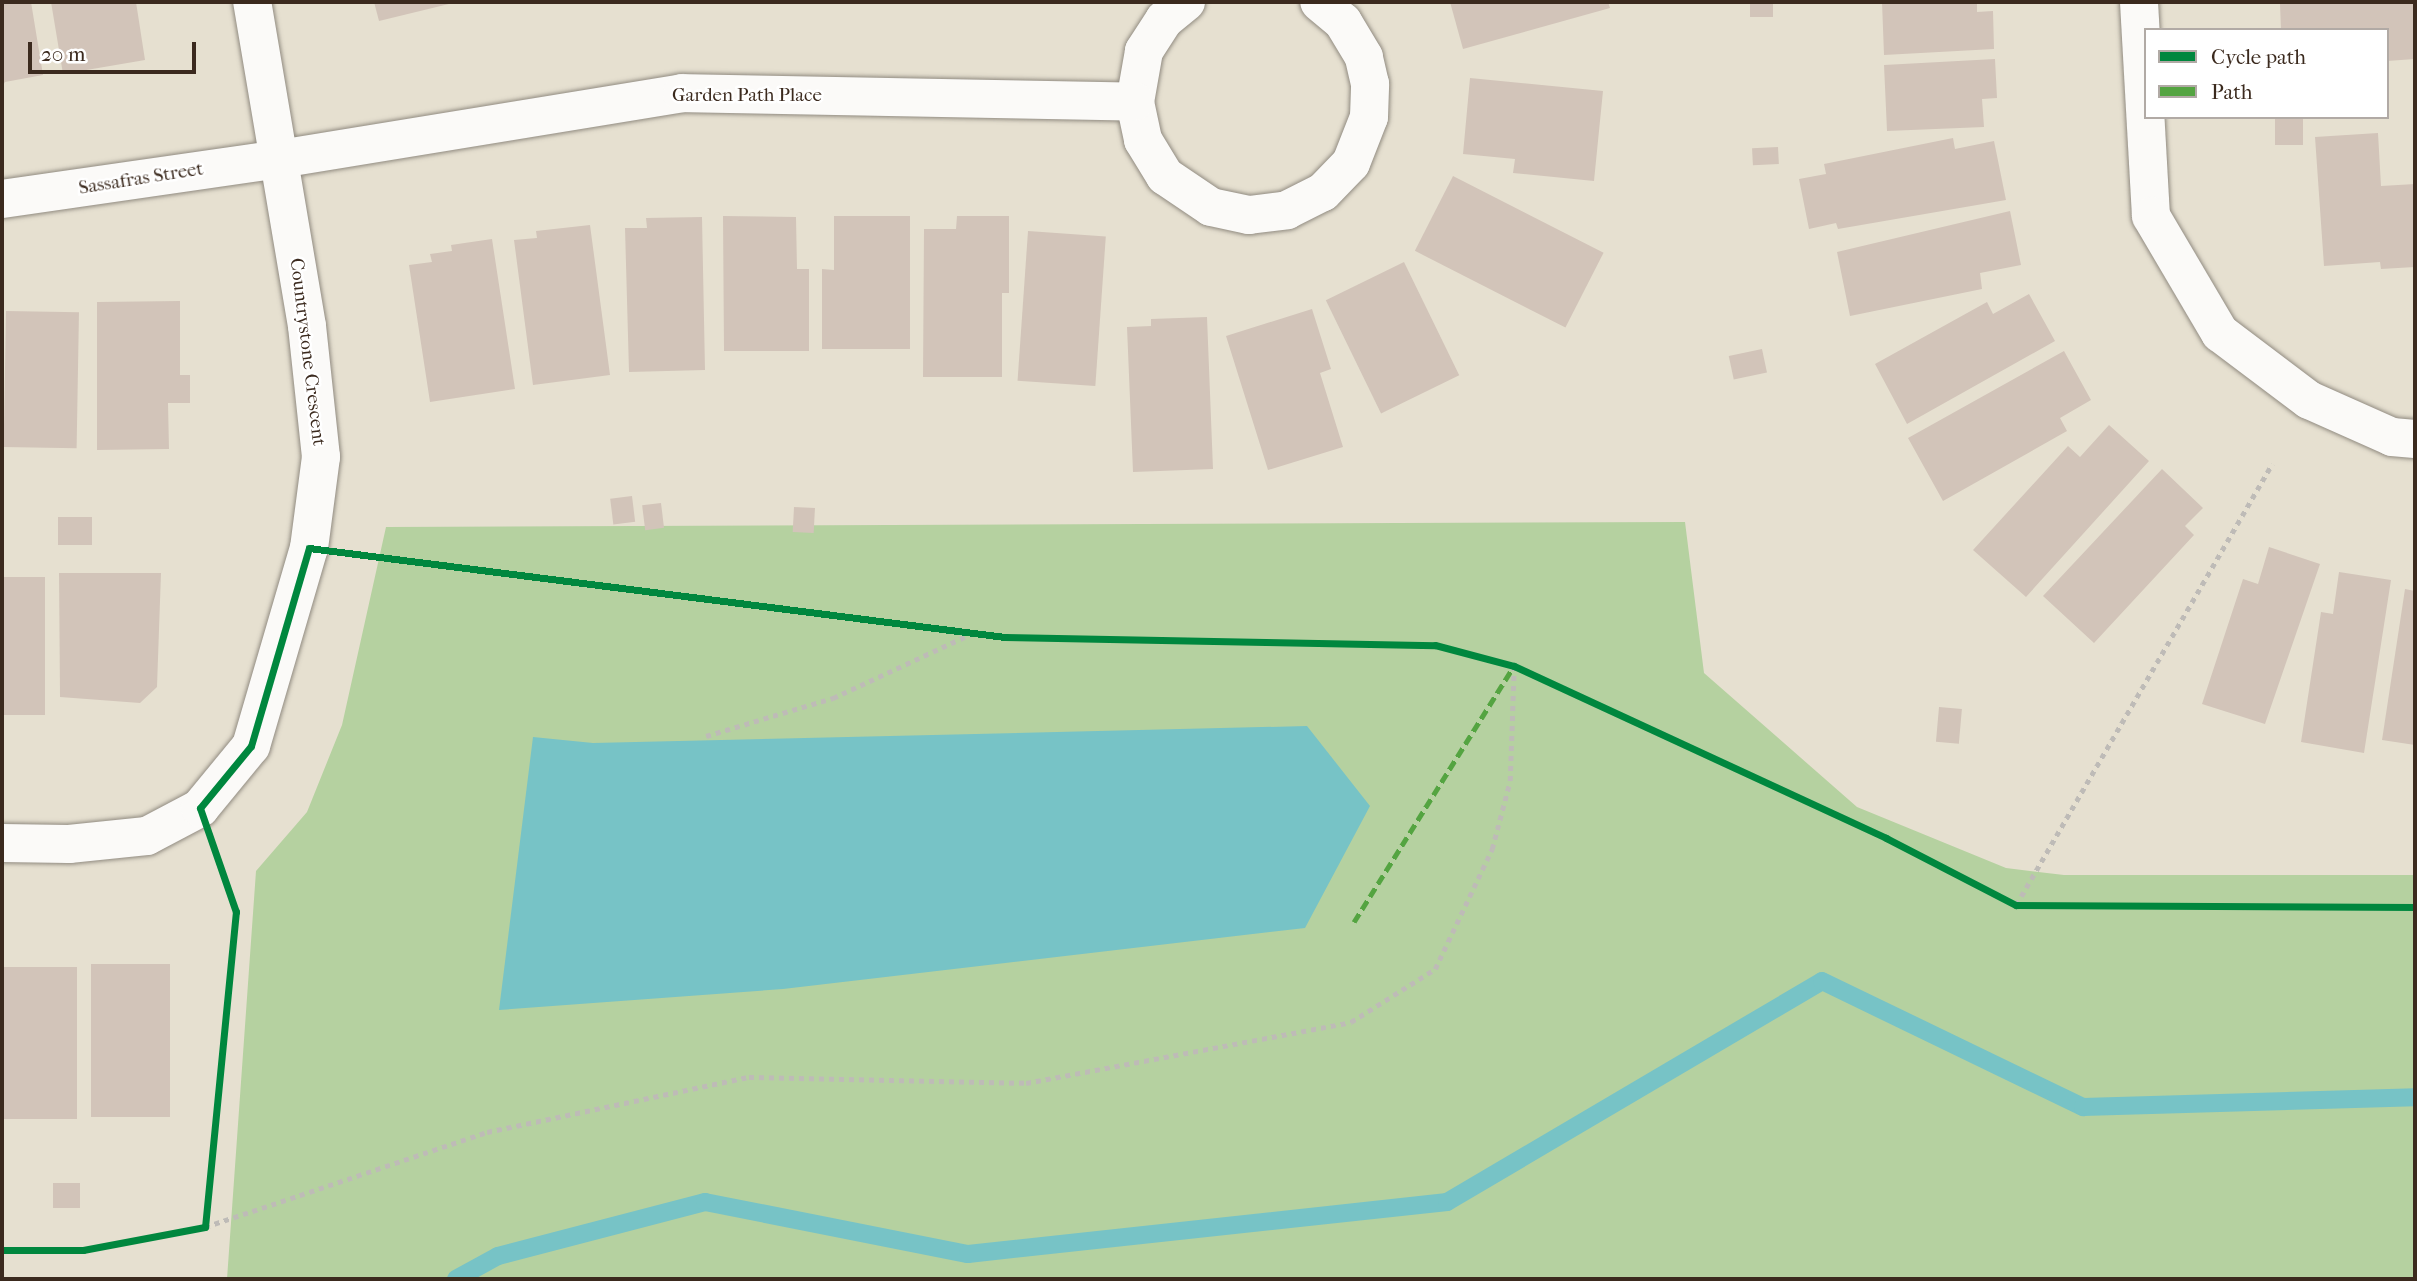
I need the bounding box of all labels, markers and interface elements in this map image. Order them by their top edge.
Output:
scale bar [32,28,200,72]
legend [2144,28,2389,119]
text: 20 m [41,42,85,66]
text: Cycle path [2211,45,2306,69]
text: Path [2211,80,2252,104]
street label: Garden Path Place [672,85,822,107]
street label: Sassafras Street [77,158,205,200]
street label: Countrystone Crescent [284,257,330,447]

